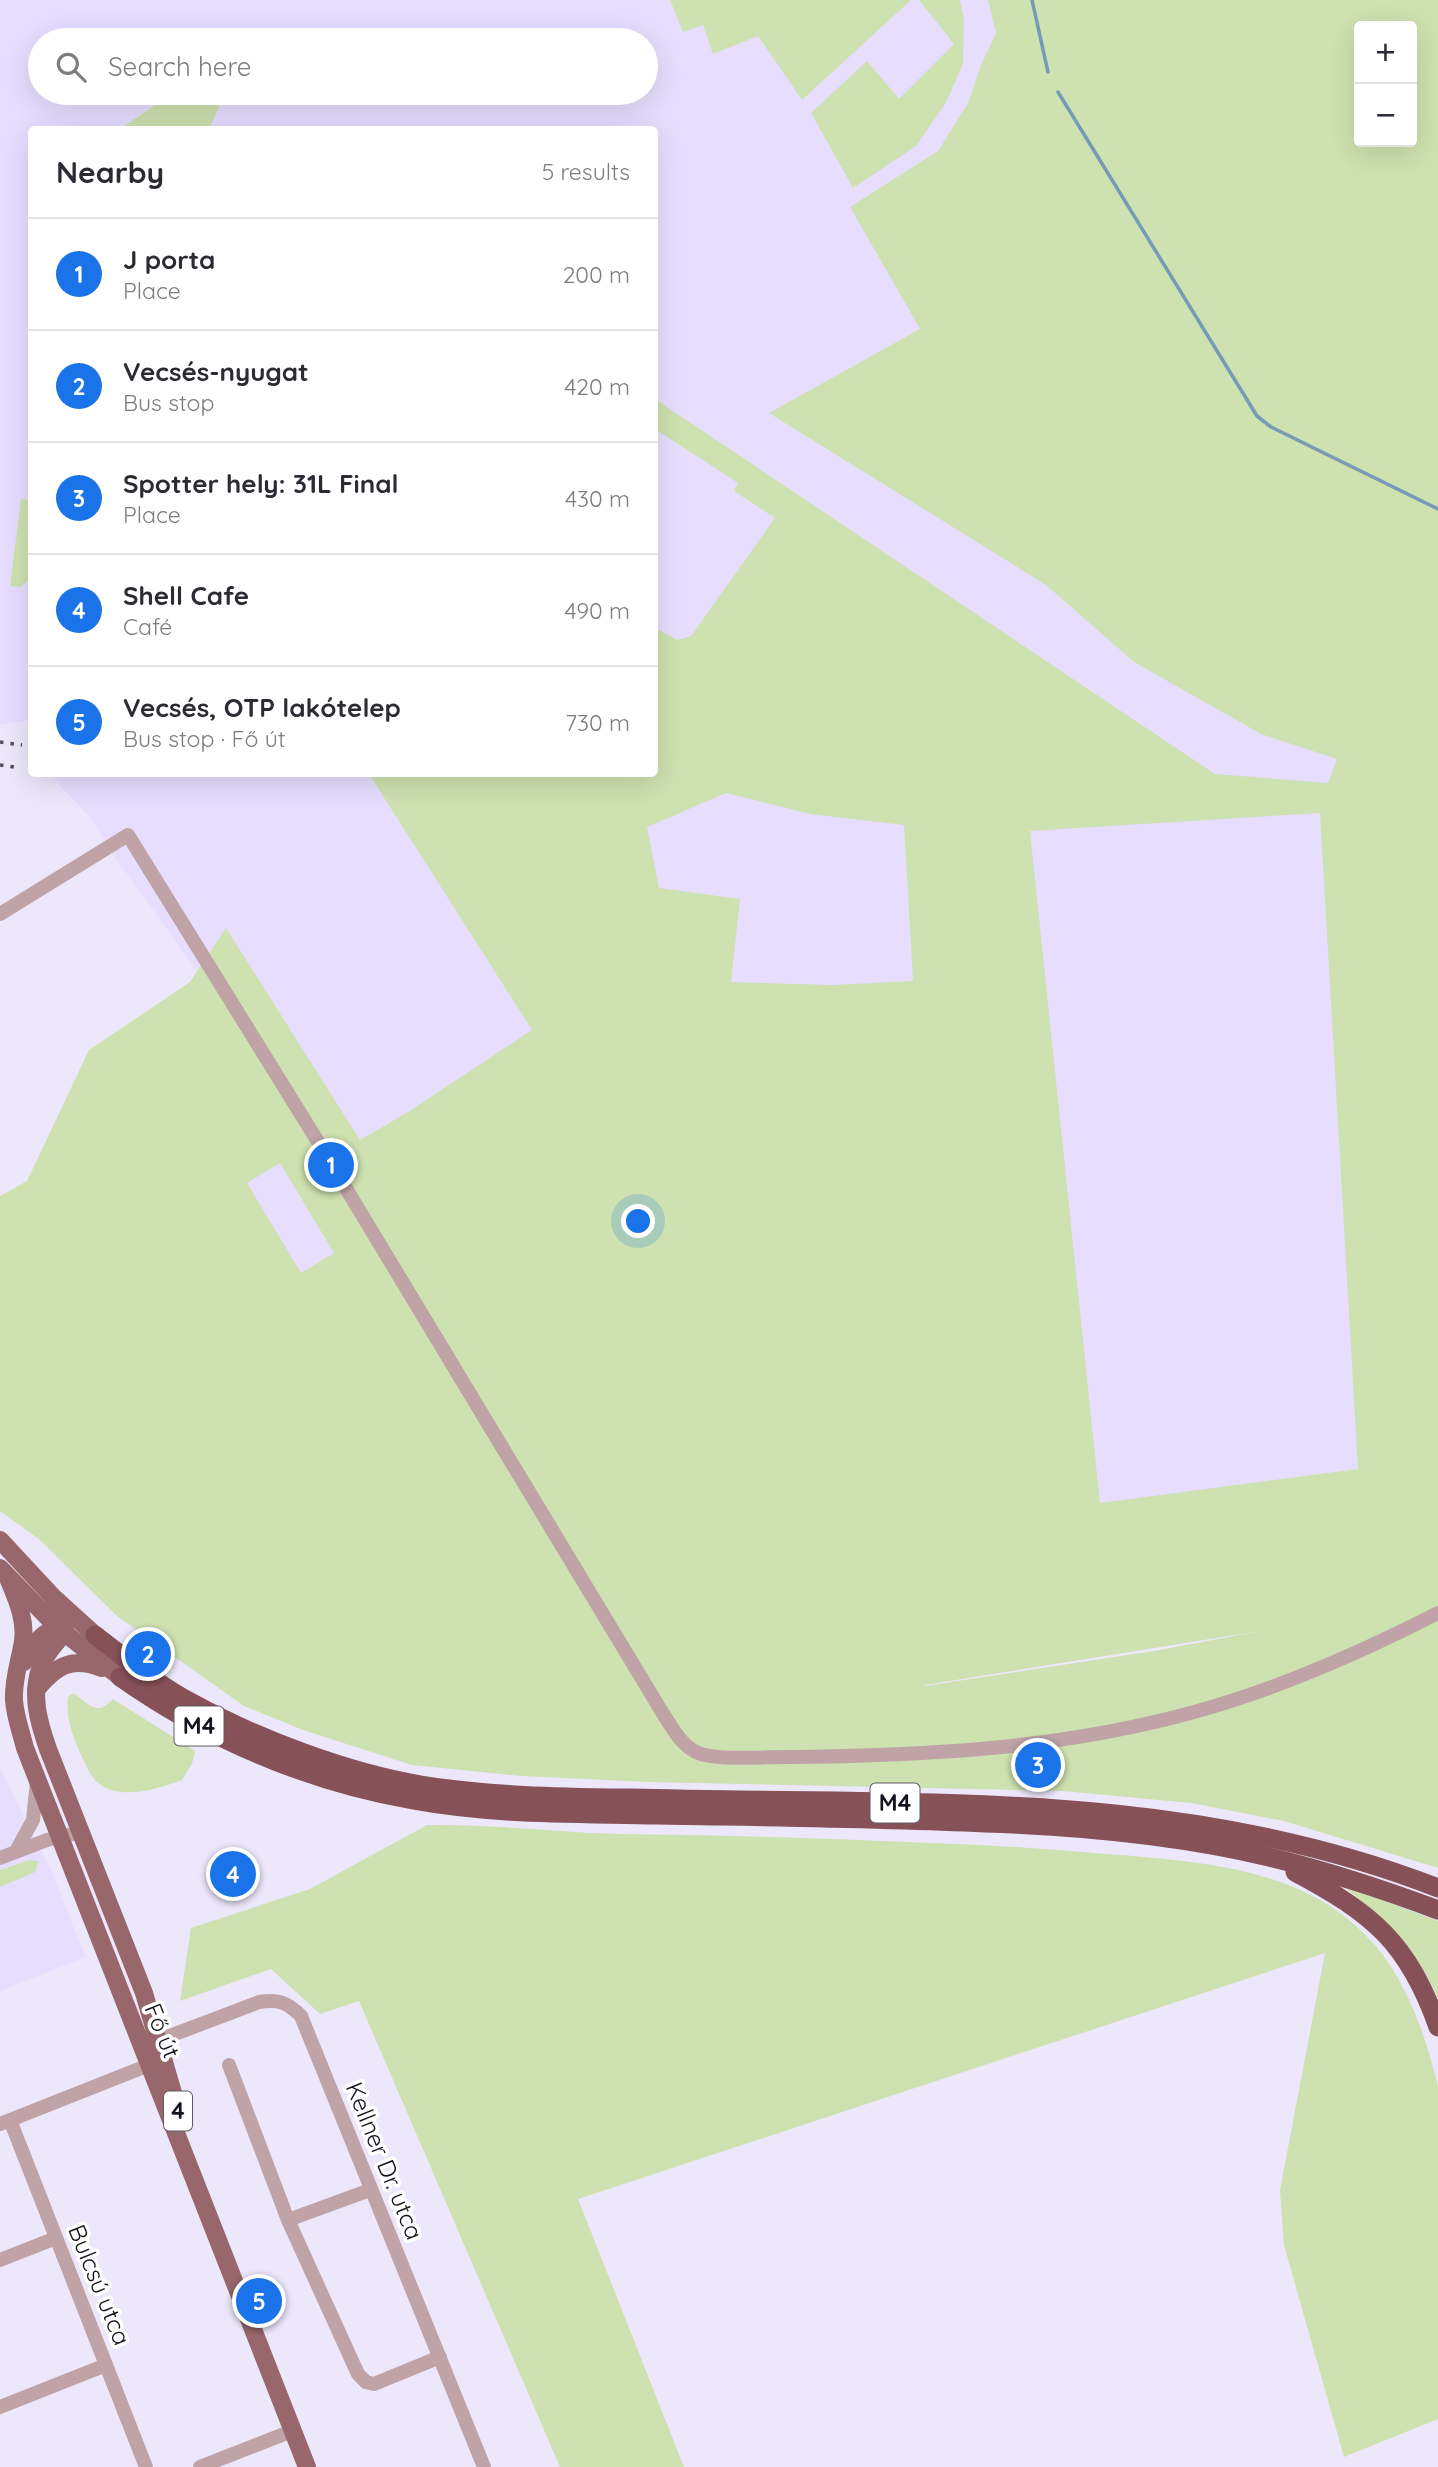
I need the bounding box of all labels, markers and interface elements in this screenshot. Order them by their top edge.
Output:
map controls [1354,21,1417,147]
button: + [1354,21,1417,84]
search box [28,28,658,105]
icon: search [52,48,90,86]
text: Search here [108,50,252,83]
button: − [1354,84,1417,147]
text: Nearby [56,153,164,191]
text: 5 results [542,157,630,186]
text: J porta [123,243,215,276]
text: 1 [75,260,83,289]
text: 200 m [563,260,630,289]
text: Place [123,276,181,305]
text: Vecsés-nyugat [123,355,309,388]
text: 2 [72,372,86,401]
text: 420 m [564,372,630,401]
text: Bus stop [123,388,214,417]
text: Spotter hely: 31L Final [123,467,399,500]
text: 3 [73,484,85,513]
text: 430 m [565,484,630,513]
text: Place [123,500,181,529]
text: Shell Cafe [123,579,249,612]
text: 4 [72,596,86,625]
text: 490 m [565,596,630,625]
text: Café [123,612,172,641]
text: Vecsés, OTP lakótelep [123,691,401,724]
text: 5 [72,708,86,737]
text: 730 m [565,708,630,737]
text: Bus stop · Fő út [123,724,286,753]
pin: 1 [308,1139,354,1191]
your location [621,1204,655,1238]
pin: 2 [125,1628,171,1680]
road number: M4 [174,1707,224,1746]
pin: 3 [1015,1739,1061,1791]
road number: M4 [870,1784,920,1822]
pin: 4 [210,1848,256,1900]
street label: Fő út [138,1999,187,2062]
street label: Kellner Dr. utca [340,2078,430,2244]
road number: 4 [164,2092,192,2130]
street label: Bulcsú utca [62,2220,138,2349]
pin: 5 [236,2275,282,2327]

